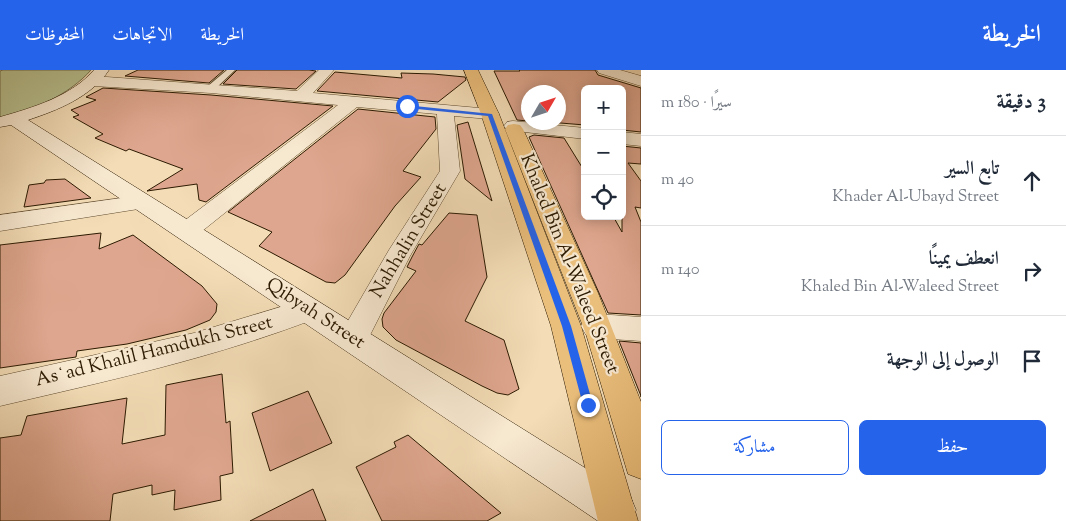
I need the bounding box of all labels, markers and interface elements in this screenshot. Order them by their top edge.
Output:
text: الخريطة [983,18,1041,52]
text: المحفوظات [25,23,84,49]
text: الاتجاهات [112,23,172,49]
text: الخريطة [200,23,244,49]
north arrow [521,85,566,130]
map controls [581,85,626,220]
button: + [581,85,626,130]
text: 3 دقيقة [996,88,1046,118]
text: سيرًا · 180 m [661,92,732,115]
route start [396,95,419,118]
button: − [581,130,626,175]
street label: Khaled Bin Al-Waleed Street [512,150,626,379]
text: تابع السير [945,156,999,183]
icon: ahead [1018,167,1046,195]
text: 40 m [661,169,694,192]
button: locate [581,175,626,220]
street label: Nahhalin Street [364,178,454,304]
text: Khader Al-Ubayd Street [832,186,999,209]
text: انعطف يمينًا [929,246,999,273]
icon: right [1018,257,1046,285]
text: 140 m [661,259,699,282]
street label: Qibyah Street [260,272,370,356]
text: Khaled Bin Al-Waleed Street [801,276,999,299]
street label: Asʻad Khalil Hamdukh Street [33,309,276,395]
text: الوصول إلى الوجهة [887,347,999,374]
icon: arrive [1018,347,1046,375]
route end [577,394,600,417]
button: مشاركة [661,420,849,475]
button: حفظ [859,420,1046,475]

